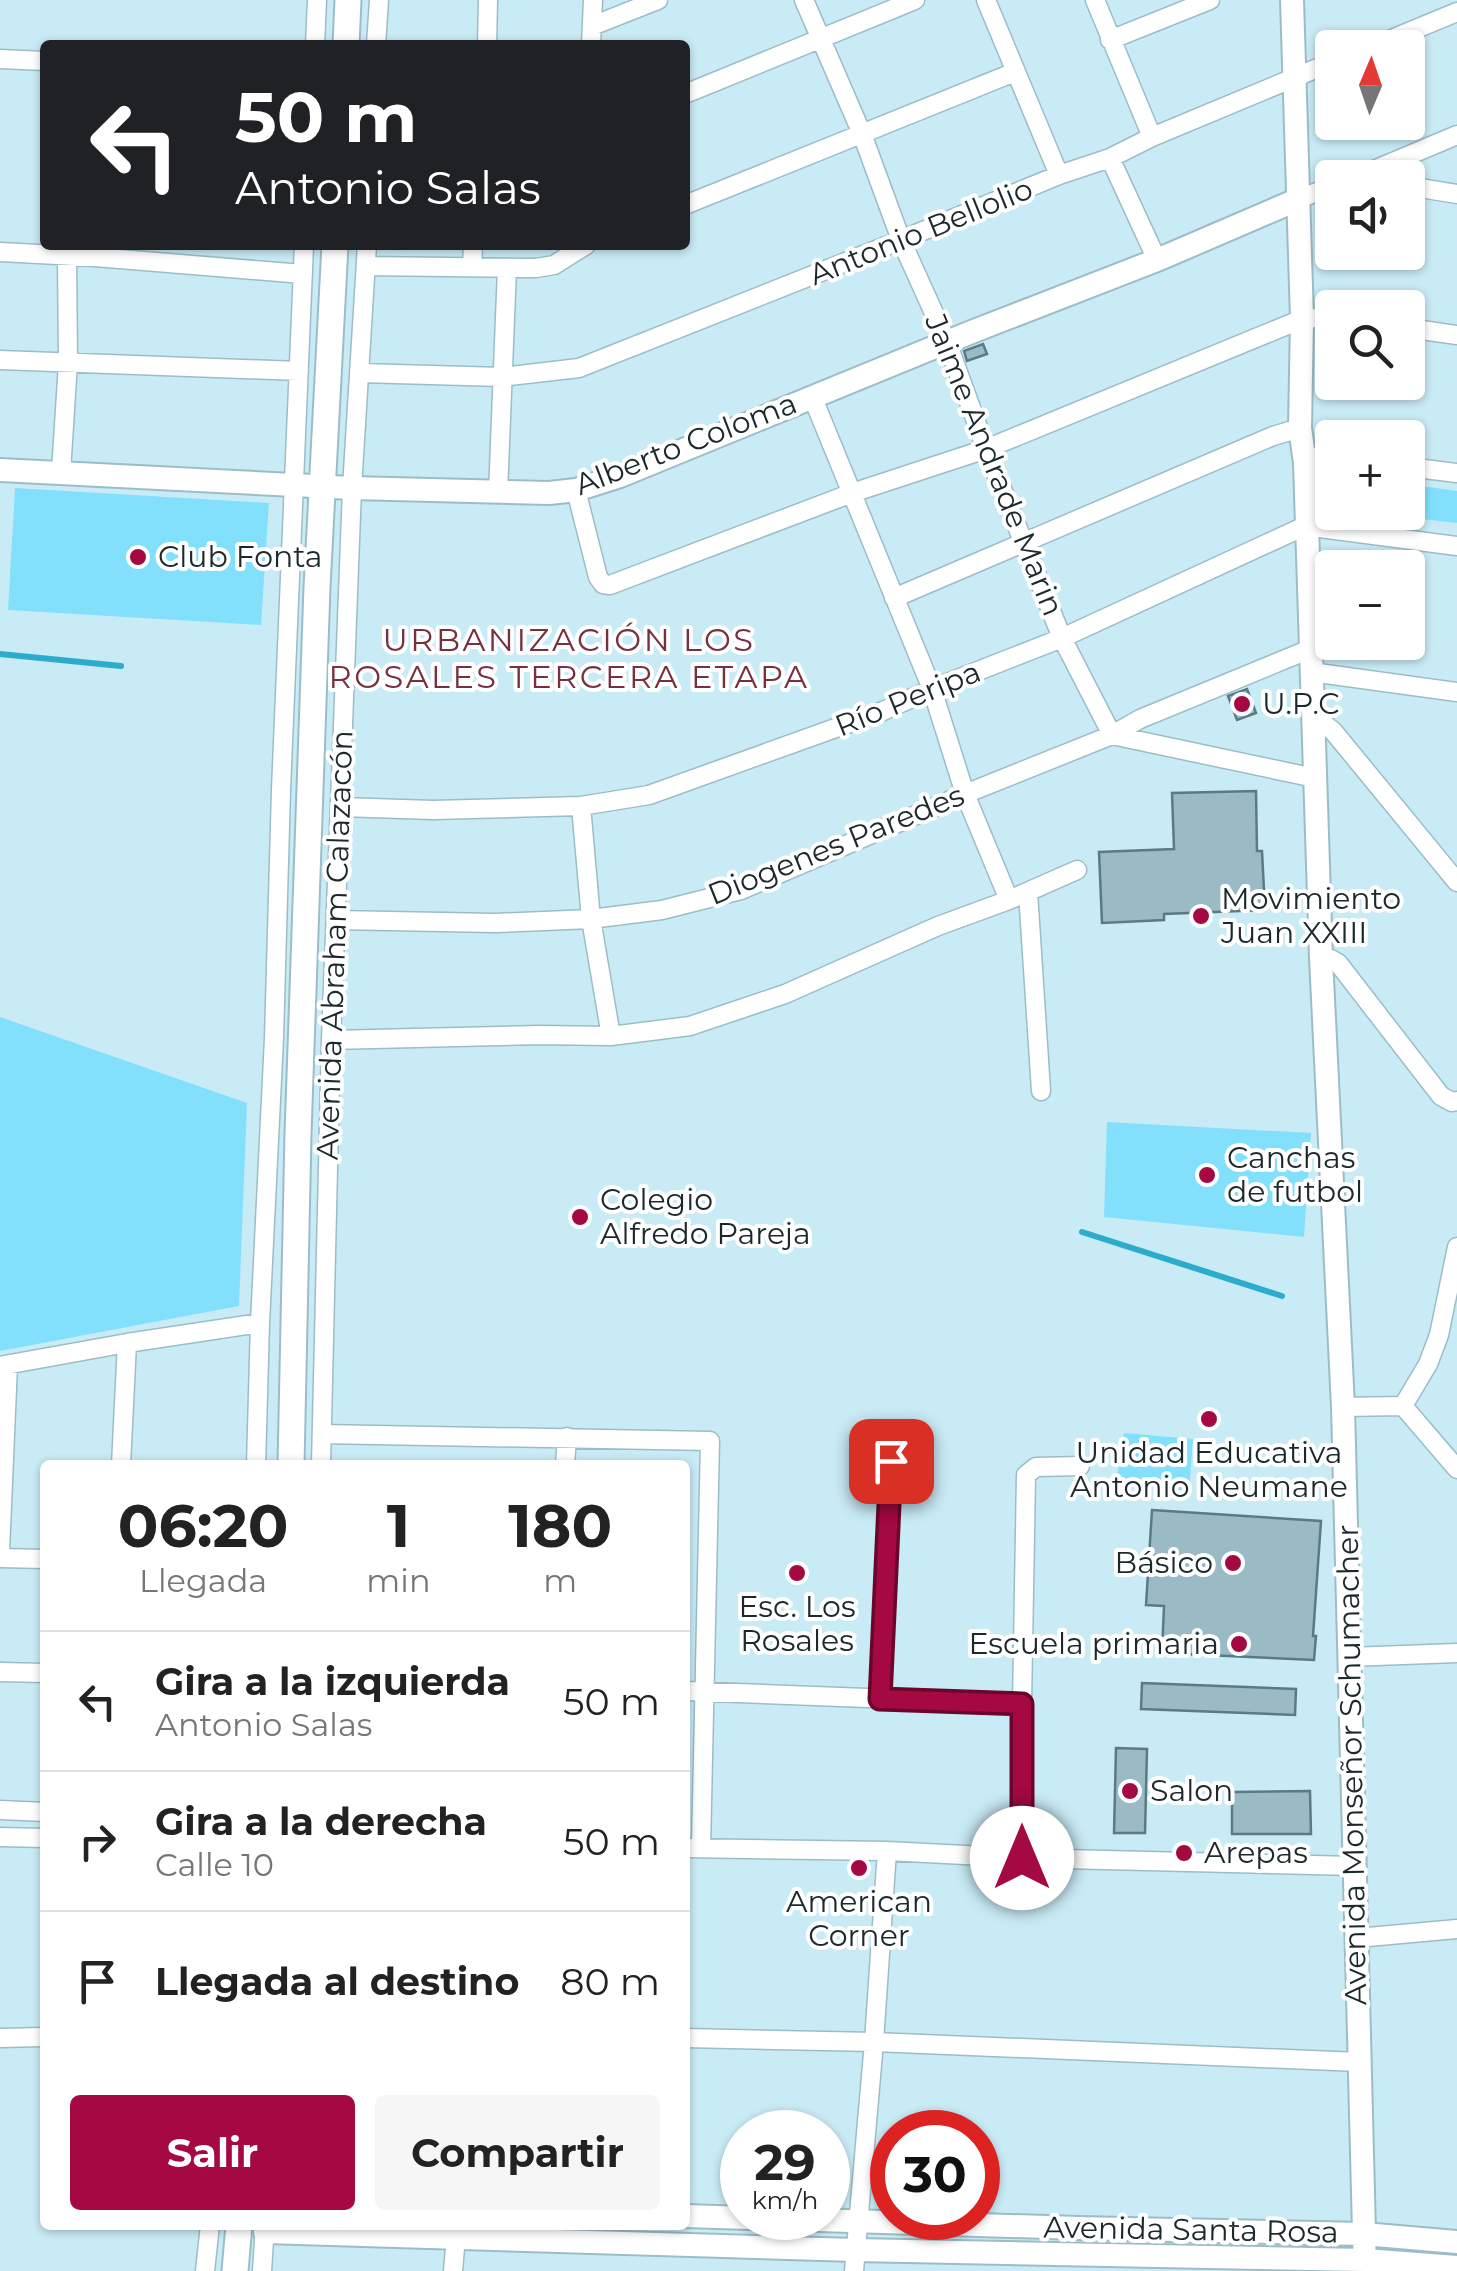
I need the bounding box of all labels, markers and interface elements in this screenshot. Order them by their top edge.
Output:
north arrow [1315,30,1425,140]
map controls [1315,30,1425,660]
text: 50 m [235,74,417,160]
icon: left [70,80,200,210]
text: Antonio Salas [235,160,541,215]
button: sound [1315,160,1425,270]
street label: Antonio Bellolio [804,170,1038,293]
button: search [1315,290,1425,400]
street label: Jaime Andrade Marin [917,308,1072,621]
street label: Alberto Coloma [570,384,802,503]
button: + [1315,420,1425,530]
place label: Club Fonta [158,538,323,575]
marker: Club Fonta [127,546,149,568]
button: − [1315,550,1425,660]
district label: URBANIZACIÓN LOS ROSALES TERCERA ETAPA [329,620,809,696]
street label: Río Peripa [830,653,986,744]
place label: U.P.C [1262,685,1340,722]
marker: U.P.C [1231,693,1253,715]
street label: Avenida Abraham Calazacón [309,729,360,1161]
street label: Diogenes Paredes [702,776,969,913]
place label: Movimiento Juan XXIII [1220,880,1401,951]
marker: Movimiento Juan XXIII [1190,905,1212,927]
place label: Canchas de futbol [1227,1139,1363,1210]
marker: Canchas de futbol [1196,1164,1218,1186]
place label: Colegio Alfredo Pareja [600,1181,811,1252]
marker: Colegio Alfredo Pareja [569,1206,591,1228]
marker: Unidad Educativa Antonio Neumane [1198,1408,1220,1430]
pin [849,1419,934,1504]
icon: arrive [864,1434,919,1489]
place label: Unidad Educativa Antonio Neumane [1070,1434,1348,1505]
text: 06:20 [118,1489,289,1562]
text: 1 [387,1489,410,1562]
text: 180 [508,1489,612,1562]
street label: Avenida Monseñor Schumacher [1329,1524,1374,2006]
place label: Básico [1115,1544,1213,1581]
marker: Básico [1222,1552,1244,1574]
text: Llegada [139,1561,267,1600]
text: min [366,1561,431,1600]
text: m [543,1561,577,1600]
marker: Esc. Los Rosales [786,1562,808,1584]
place label: Esc. Los Rosales [738,1588,856,1659]
place label: Escuela primaria [968,1625,1219,1662]
marker: Escuela primaria [1228,1633,1250,1655]
text: Gira a la izquierda [155,1658,510,1705]
icon: left [70,1674,125,1729]
text: 50 m [563,1678,660,1725]
text: Antonio Salas [155,1705,372,1744]
place label: Salon [1150,1772,1233,1809]
marker: Salon [1119,1780,1141,1802]
text: Gira a la derecha [155,1798,487,1845]
position arrow [970,1806,1074,1910]
icon: right [70,1814,125,1869]
text: 50 m [563,1818,660,1865]
place label: Arepas [1204,1834,1308,1871]
marker: Arepas [1173,1842,1195,1864]
text: Calle 10 [155,1845,274,1884]
marker: American Corner [848,1857,870,1879]
place label: American Corner [786,1883,932,1954]
icon: arrive [70,1954,125,2009]
text: Llegada al destino [155,1958,519,2005]
text: 80 m [560,1958,660,2005]
button: Salir [70,2095,355,2210]
button: Compartir [375,2095,660,2210]
speed limit sign: 30 [870,2110,1000,2240]
text: 29 [754,2132,816,2193]
text: km/h [752,2185,818,2215]
street label: Avenida Santa Rosa [1043,2208,1339,2251]

